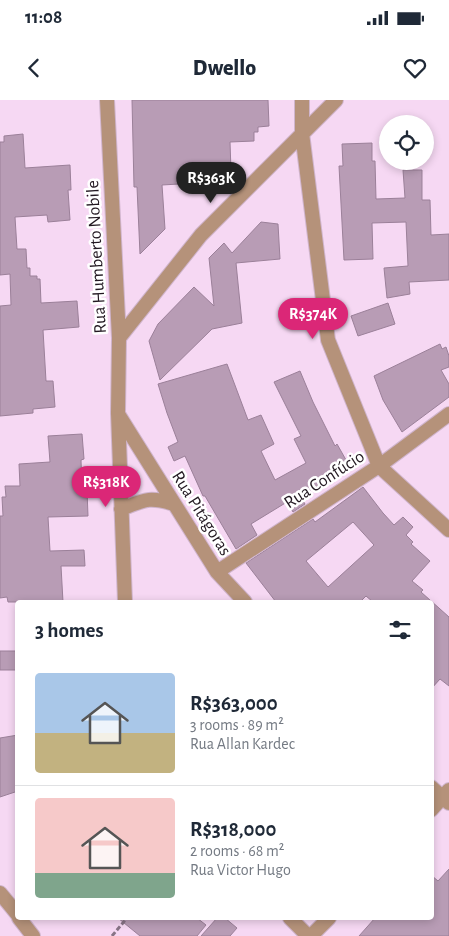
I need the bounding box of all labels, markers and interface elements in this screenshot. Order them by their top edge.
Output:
text: 11:08 [25,8,62,27]
icon: back [20,54,48,82]
icon: heart [401,54,429,82]
text: Dwello [193,57,256,79]
map controls [379,115,434,170]
button: locate [379,115,434,170]
pin: R$363K [170,162,252,204]
text: R$363K [187,170,235,186]
street label: Rua Humberto Nobile [84,180,110,334]
pin: R$374K [272,298,354,340]
text: R$374K [289,306,337,322]
street label: Rua Confúcio [281,447,368,512]
pin: R$318K [65,466,147,508]
street label: Rua Pitágoras [168,468,234,559]
text: R$318K [83,474,129,490]
icon: filters [386,616,414,644]
text: 3 homes [35,620,104,641]
icon: home [75,693,135,753]
text: R$363,000 [190,693,278,714]
text: 3 rooms · 89 m² [190,717,284,733]
text: Rua Allan Kardec [190,736,295,752]
icon: home [75,818,135,878]
text: R$318,000 [190,819,276,840]
text: 2 rooms · 68 m² [190,843,284,859]
text: Rua Victor Hugo [190,862,291,878]

